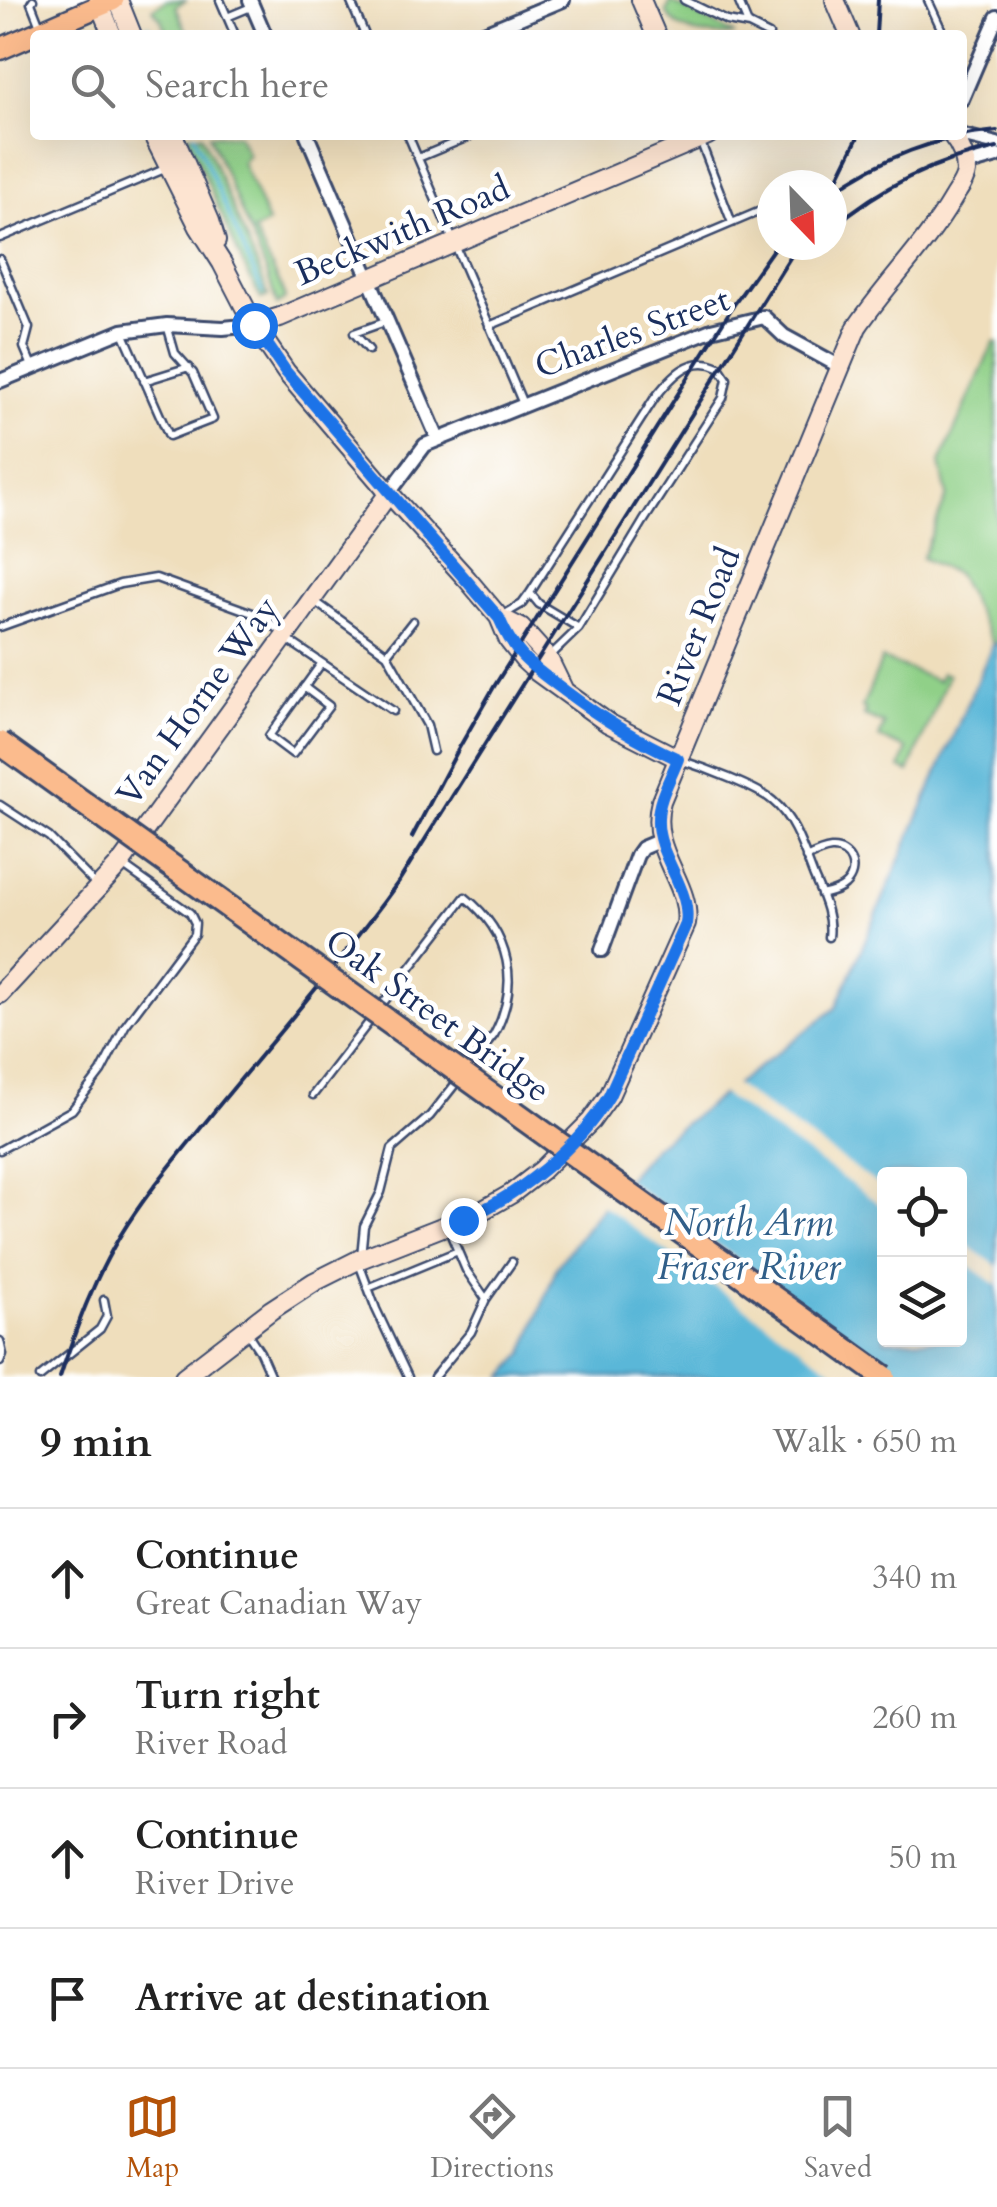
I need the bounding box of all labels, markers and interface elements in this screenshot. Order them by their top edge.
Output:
search box [30,30,967,140]
icon: search [65,58,120,113]
text: Search here [145,59,329,111]
street label: Beckwith Road [288,164,517,298]
north arrow [757,170,847,260]
street label: Charles Street [528,276,736,390]
route start [232,303,278,349]
street label: River Road [645,540,753,713]
street label: Van Horne Way [105,587,291,816]
street label: Oak Street Bridge [315,918,560,1114]
map controls [877,1167,967,1347]
button: locate [877,1167,967,1257]
water label: North Arm Fraser River [658,1197,842,1293]
route end [441,1198,487,1244]
button: layers [877,1257,967,1347]
text: 9 min [40,1414,152,1471]
text: Walk · 650 m [772,1420,957,1464]
text: Continue [135,1530,299,1582]
icon: ahead [40,1551,95,1606]
text: 340 m [872,1556,957,1600]
text: Great Canadian Way [135,1582,422,1626]
text: Turn right [135,1670,320,1722]
icon: right [40,1691,95,1746]
text: 260 m [872,1696,957,1740]
text: River Road [135,1722,287,1766]
text: Continue [135,1810,299,1862]
icon: ahead [40,1831,95,1886]
text: 50 m [889,1836,957,1880]
text: River Drive [135,1862,295,1906]
icon: arrive [40,1971,95,2026]
text: Arrive at destination [135,1972,490,2024]
tab: Map [125,2089,180,2187]
tab: Directions [430,2089,554,2187]
tab: Saved [804,2089,872,2187]

